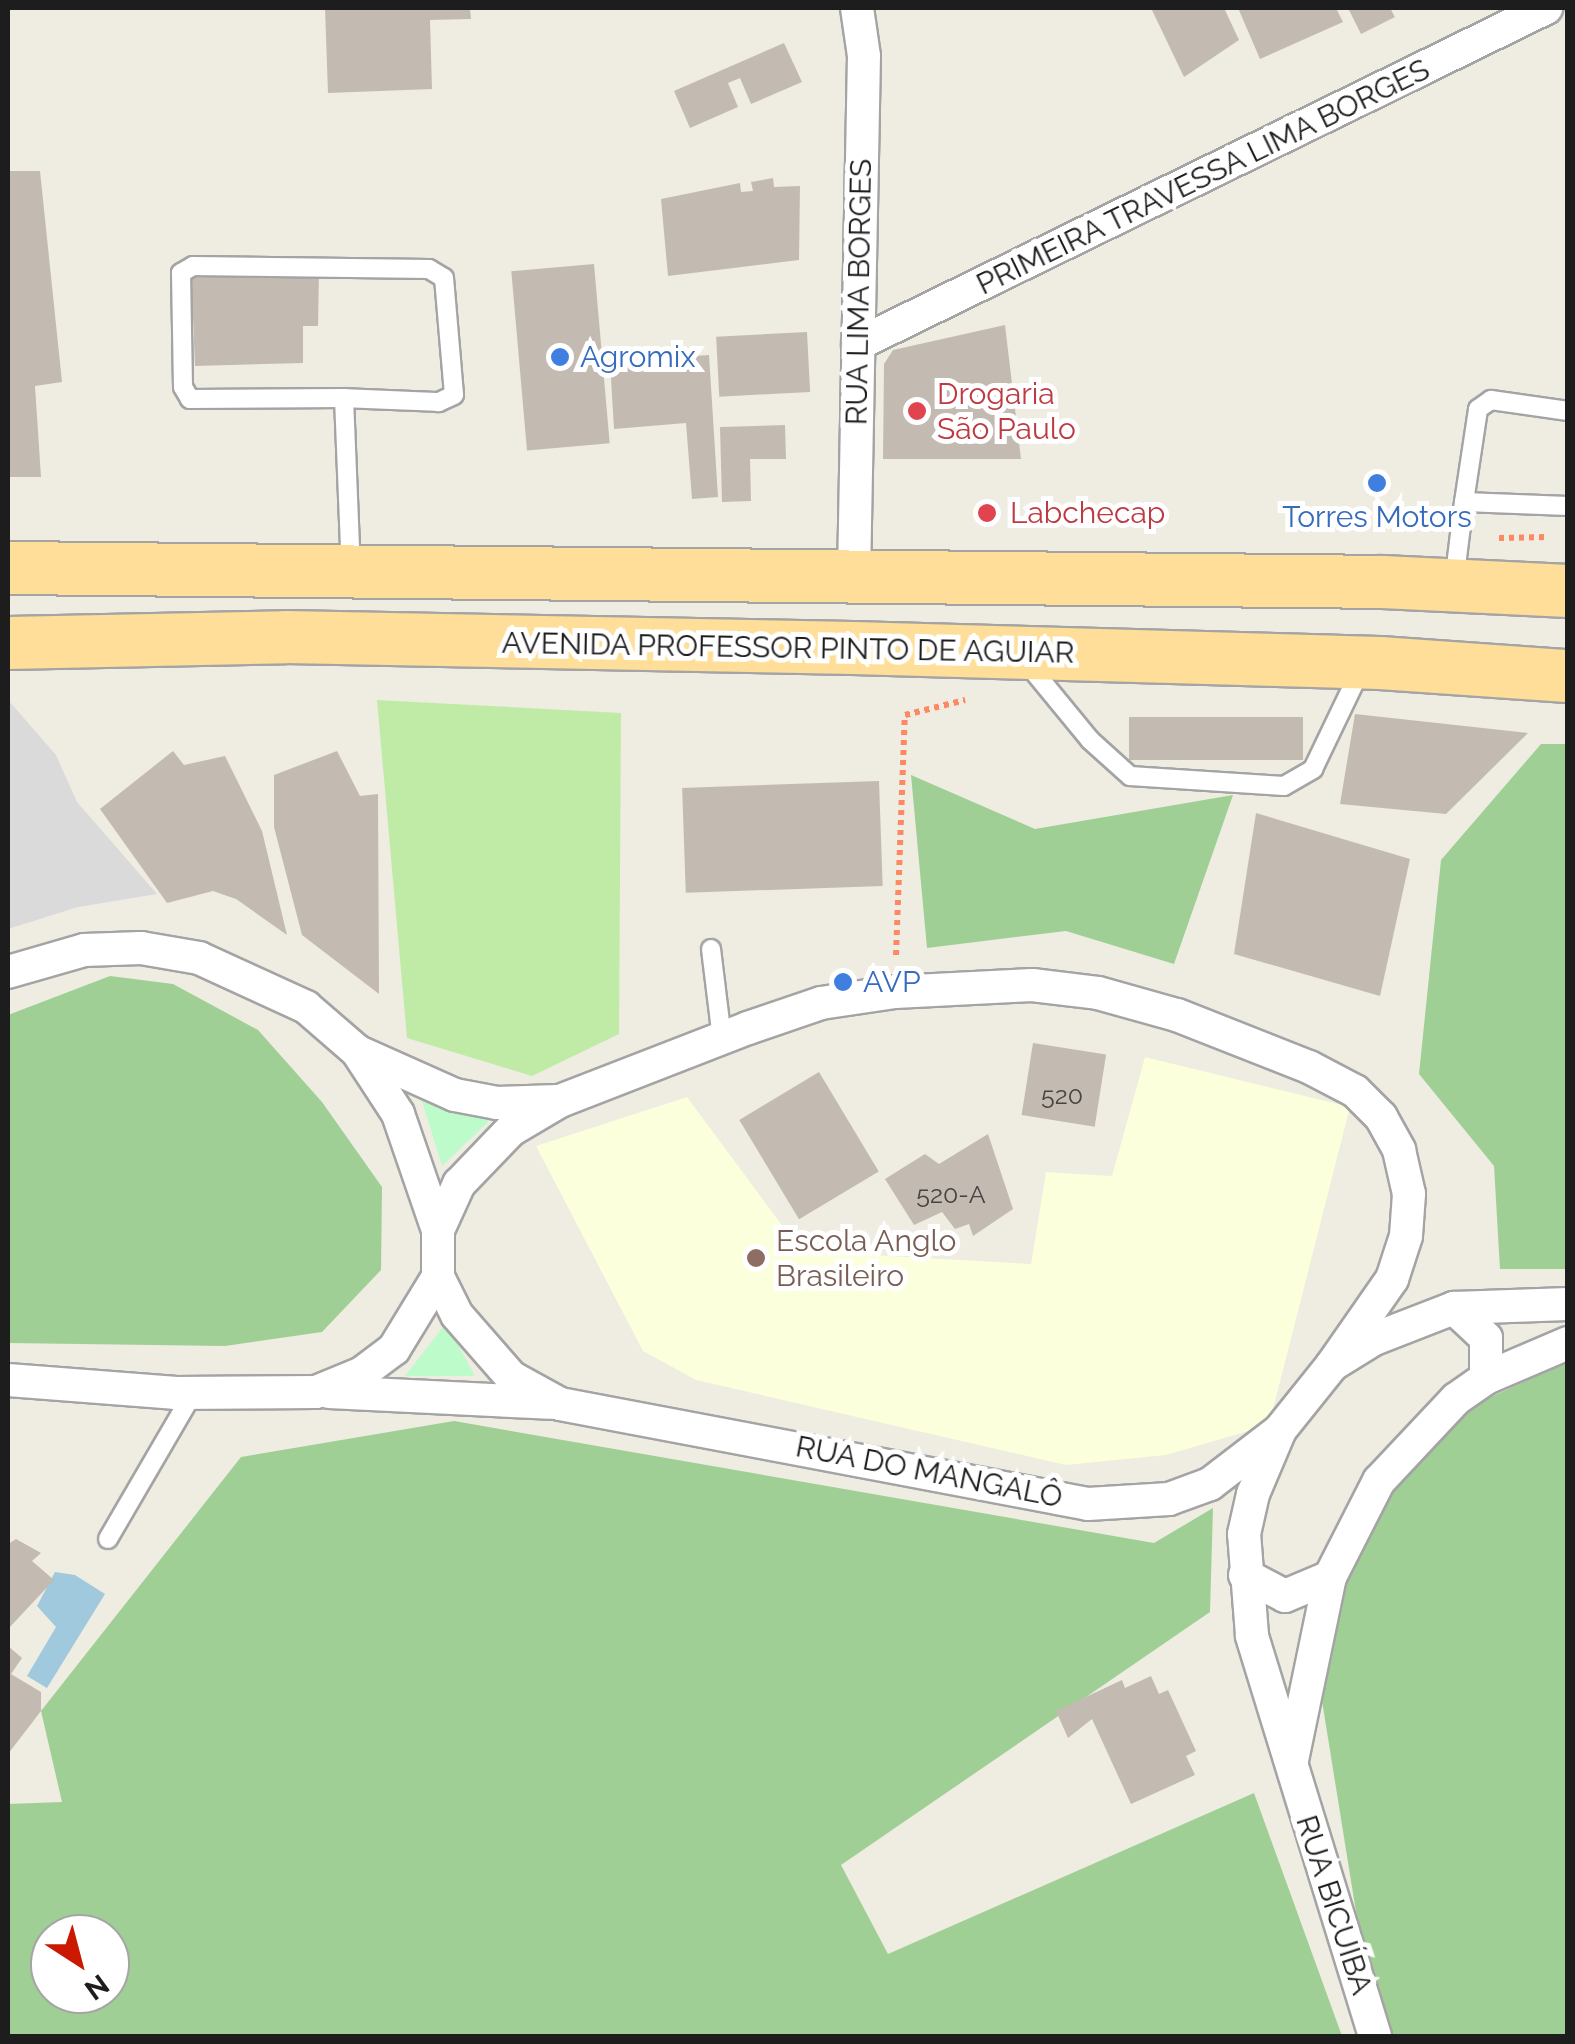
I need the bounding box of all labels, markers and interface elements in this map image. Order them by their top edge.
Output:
street label: PRIMEIRA TRAVESSA LIMA BORGES [969,51,1437,303]
street label: RUA LIMA BORGES [839,158,879,426]
place label: Agromix [580,339,695,375]
marker: Agromix [549,346,571,368]
place label: Drogaria São Paulo [937,376,1076,446]
marker: Drogaria São Paulo [906,400,928,422]
marker: Torres Motors [1366,472,1388,494]
place label: Labchecap [1010,495,1165,531]
place label: Torres Motors [1282,499,1472,535]
marker: Labchecap [974,500,1000,526]
street label: AVENIDA PROFESSOR PINTO DE AGUIAR [500,625,1076,671]
place label: AVP [863,964,921,1000]
marker: AVP [832,971,854,993]
house number: 520 [1041,1080,1083,1110]
house number: 520-A [916,1179,986,1209]
place label: Escola Anglo Brasileiro [776,1223,957,1294]
marker: Escola Anglo Brasileiro [745,1247,767,1269]
street label: RUA DO MANGALÔ [792,1428,1066,1516]
street label: RUA BICUÍBA [1288,1810,1380,2000]
north arrow [30,1914,130,2014]
text: N [78,1967,115,2007]

